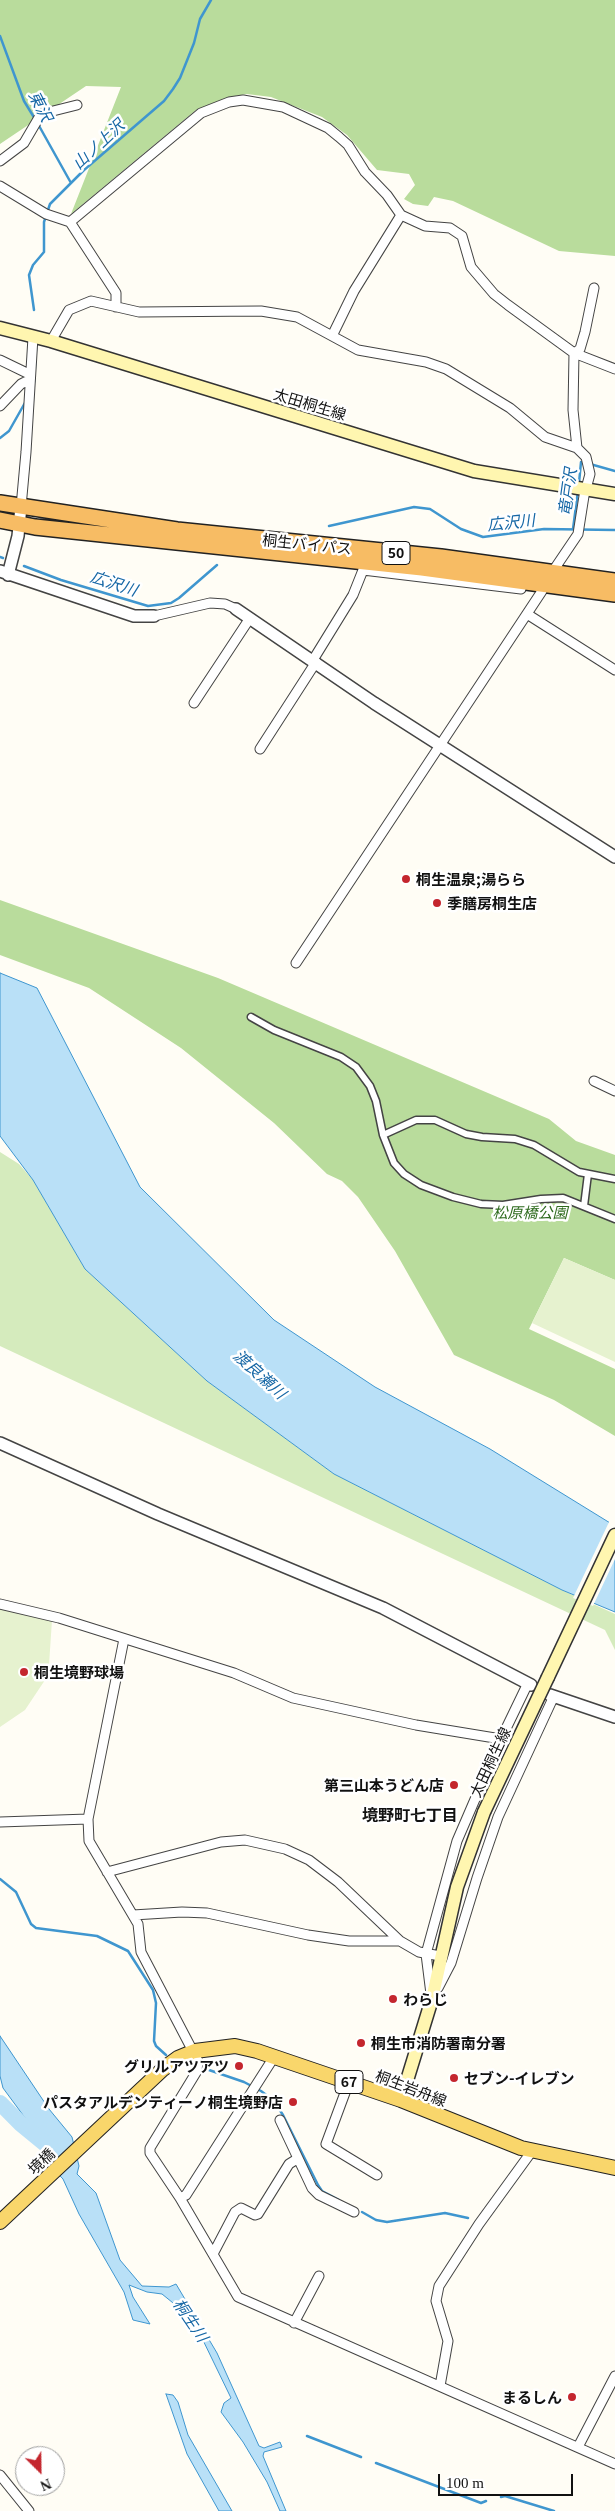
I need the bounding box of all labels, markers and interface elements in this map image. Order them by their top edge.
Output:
water label: 東沢 [25,87,57,125]
water label: 山ノ上沢 [68,115,128,173]
street label: 太田桐生線 [272,384,348,424]
water label: 竜戸沢 [554,467,580,517]
water label: 広沢川 [486,510,536,534]
street label: 桐生バイパス [261,530,353,558]
road number: 50 [382,542,410,564]
water label: 広沢川 [88,566,140,600]
place label: 桐生温泉;湯らら [416,870,526,888]
marker: 桐生温泉;湯らら [400,873,412,885]
place label: 季膳房桐生店 [447,894,537,912]
marker: 季膳房桐生店 [431,897,443,909]
park label: 松原橋公園 [493,1203,567,1221]
water label: 渡良瀬川 [230,1345,290,1403]
place label: 桐生境野球場 [34,1663,124,1681]
marker: 桐生境野球場 [18,1666,30,1678]
street label: 太田桐生線 [466,1724,514,1800]
place label: 第三山本うどん店 [324,1776,444,1794]
marker: 第三山本うどん店 [448,1779,460,1791]
district label: 境野町七丁目 [362,1805,458,1825]
place label: わらじ [403,1990,448,2008]
marker: わらじ [387,1993,399,2005]
place label: 桐生市消防署南分署 [371,2034,506,2052]
marker: 桐生市消防署南分署 [355,2037,367,2049]
place label: グリルアツアツ [124,2057,229,2075]
marker: グリルアツアツ [233,2060,245,2072]
street label: 桐生岩舟線 [373,2066,449,2110]
place label: セブン-イレブン [464,2069,575,2087]
road number: 67 [335,2070,363,2094]
marker: セブン-イレブン [448,2072,460,2084]
place label: パスタアルデンティーノ桐生境野店 [43,2093,283,2111]
marker: パスタアルデンティーノ桐生境野店 [287,2096,299,2108]
street label: 境橋 [24,2144,58,2178]
water label: 桐生川 [170,2295,212,2345]
place label: まるしん [502,2388,562,2406]
marker: まるしん [566,2391,578,2403]
north arrow [15,2446,65,2496]
scale bar [440,2464,575,2496]
text: N [38,2475,53,2493]
text: 100 m [446,2475,484,2491]

